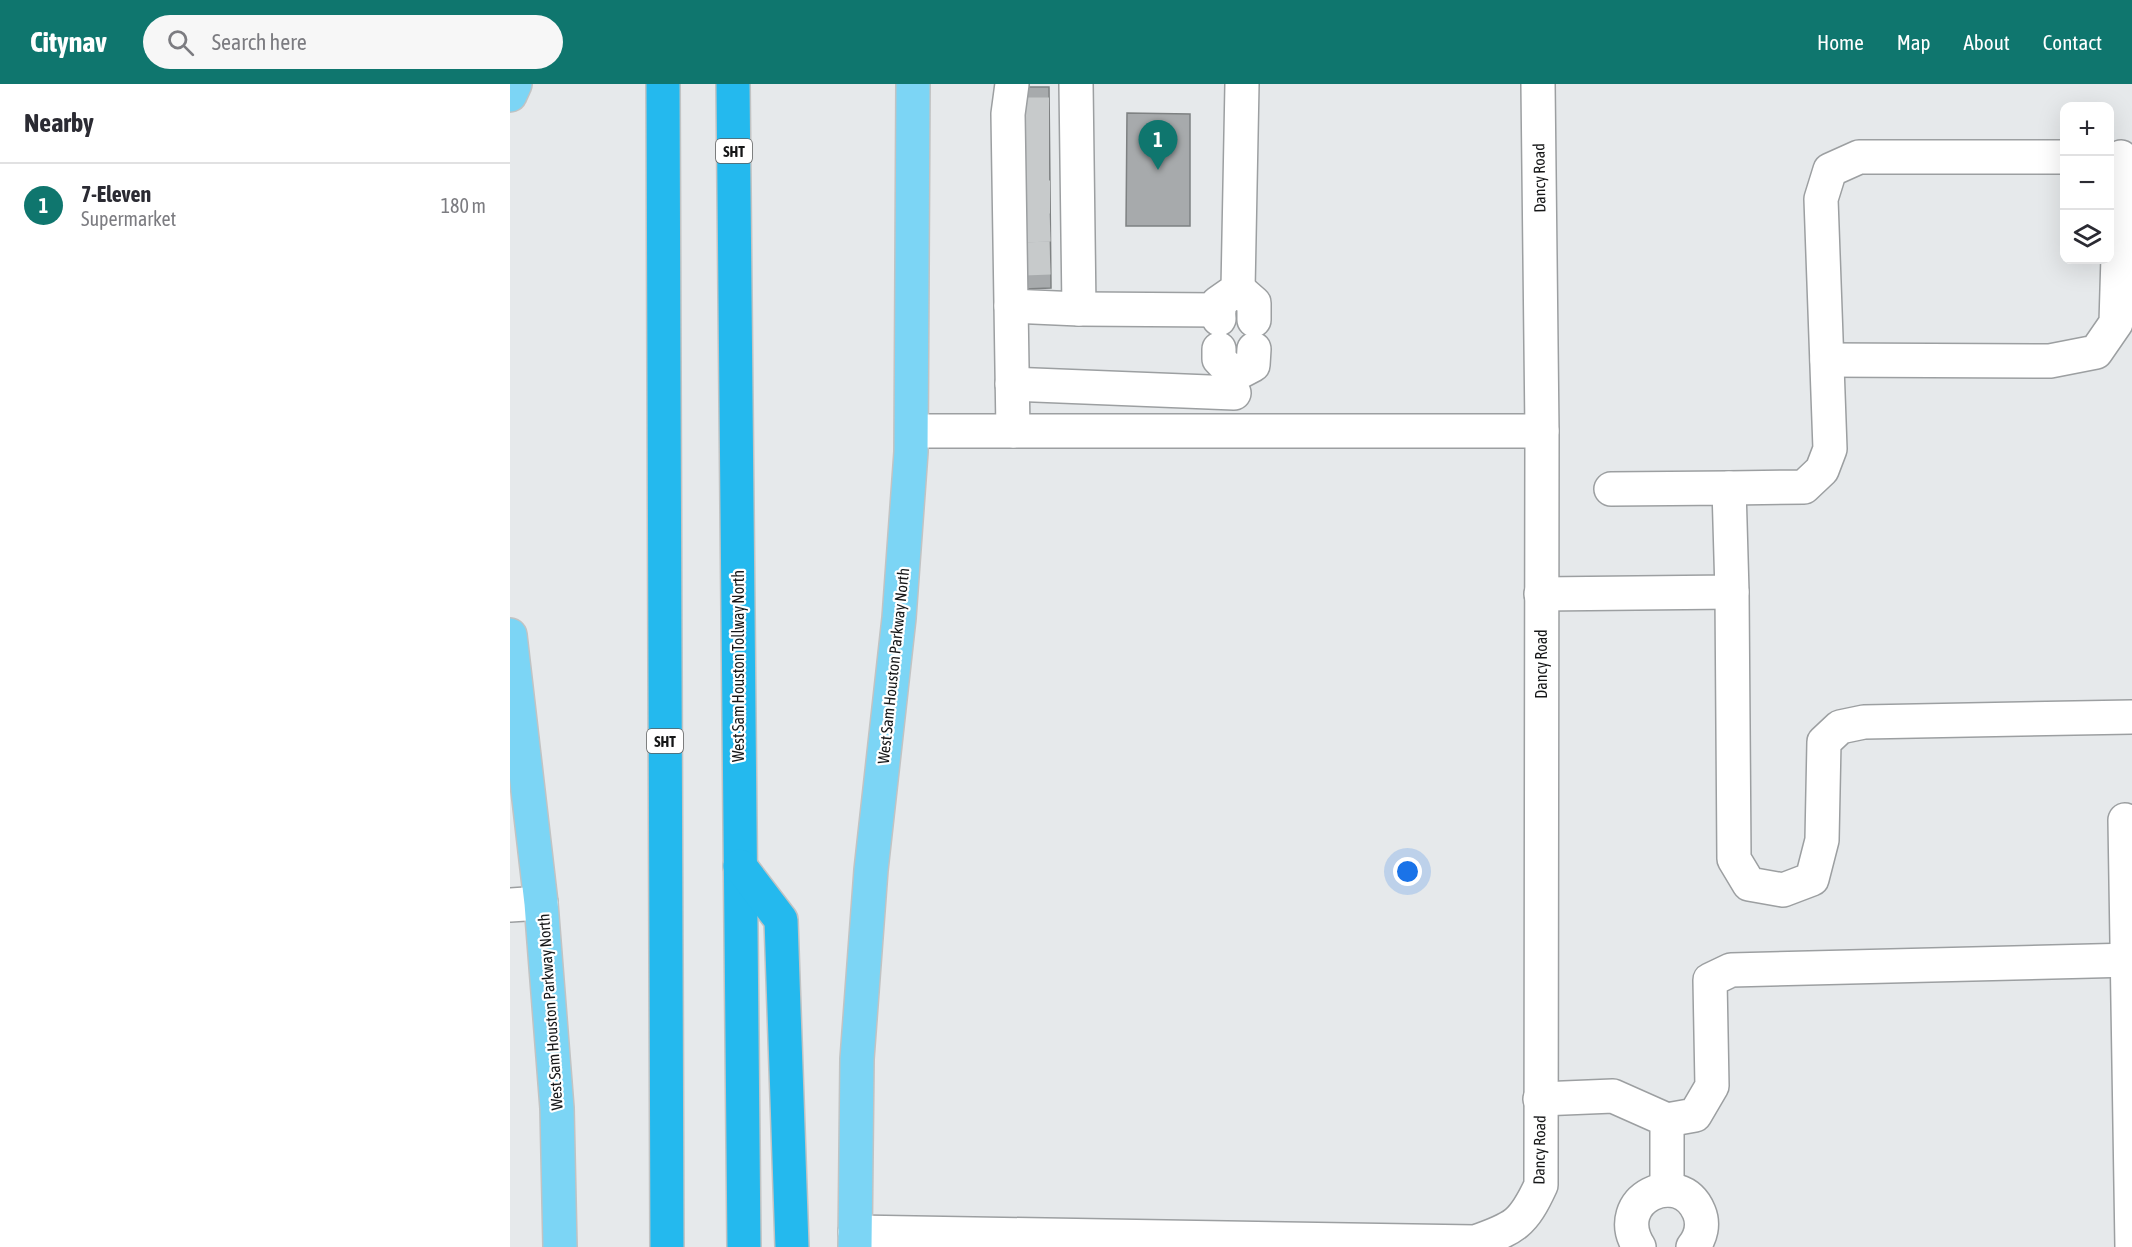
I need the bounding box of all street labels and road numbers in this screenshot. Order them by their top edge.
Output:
road number: SHT [716,139,752,163]
street label: Dancy Road [1529,143,1550,213]
street label: West Sam Houston Parkway North [874,567,913,765]
street label: West Sam Houston Tollway North [729,570,748,762]
street label: Dancy Road [1532,629,1551,699]
road number: SHT [647,729,683,753]
street label: West Sam Houston Parkway North [534,913,567,1111]
street label: Dancy Road [1529,1115,1550,1185]

